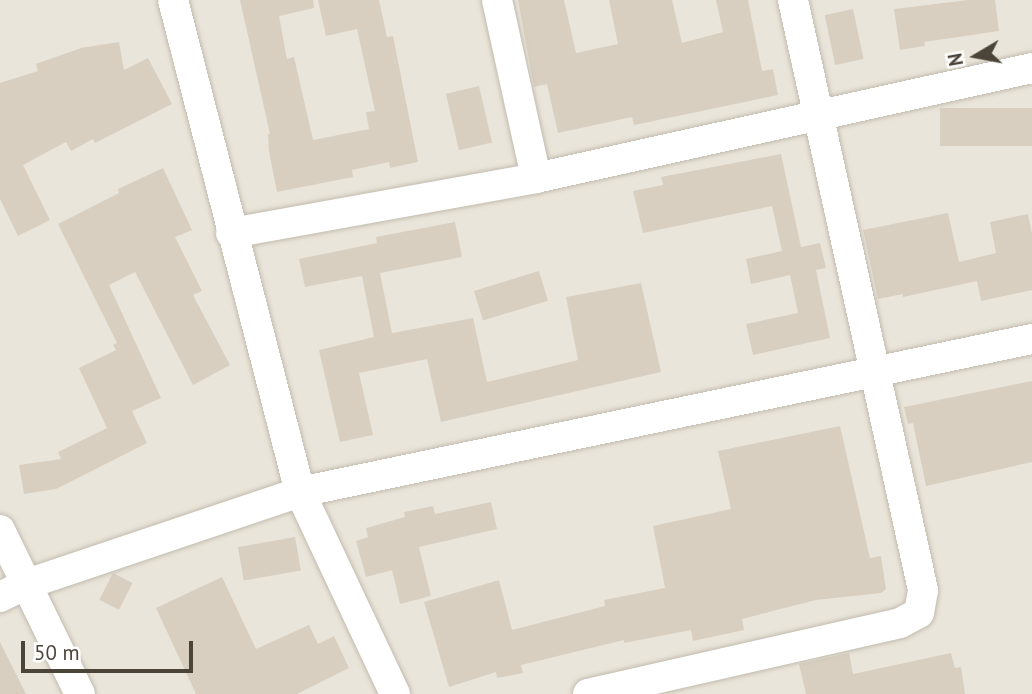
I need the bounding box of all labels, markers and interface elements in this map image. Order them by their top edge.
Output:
north arrow [941,21,1011,91]
text: N [942,51,968,68]
scale bar [24,628,196,672]
text: 50 m [34,639,80,666]

